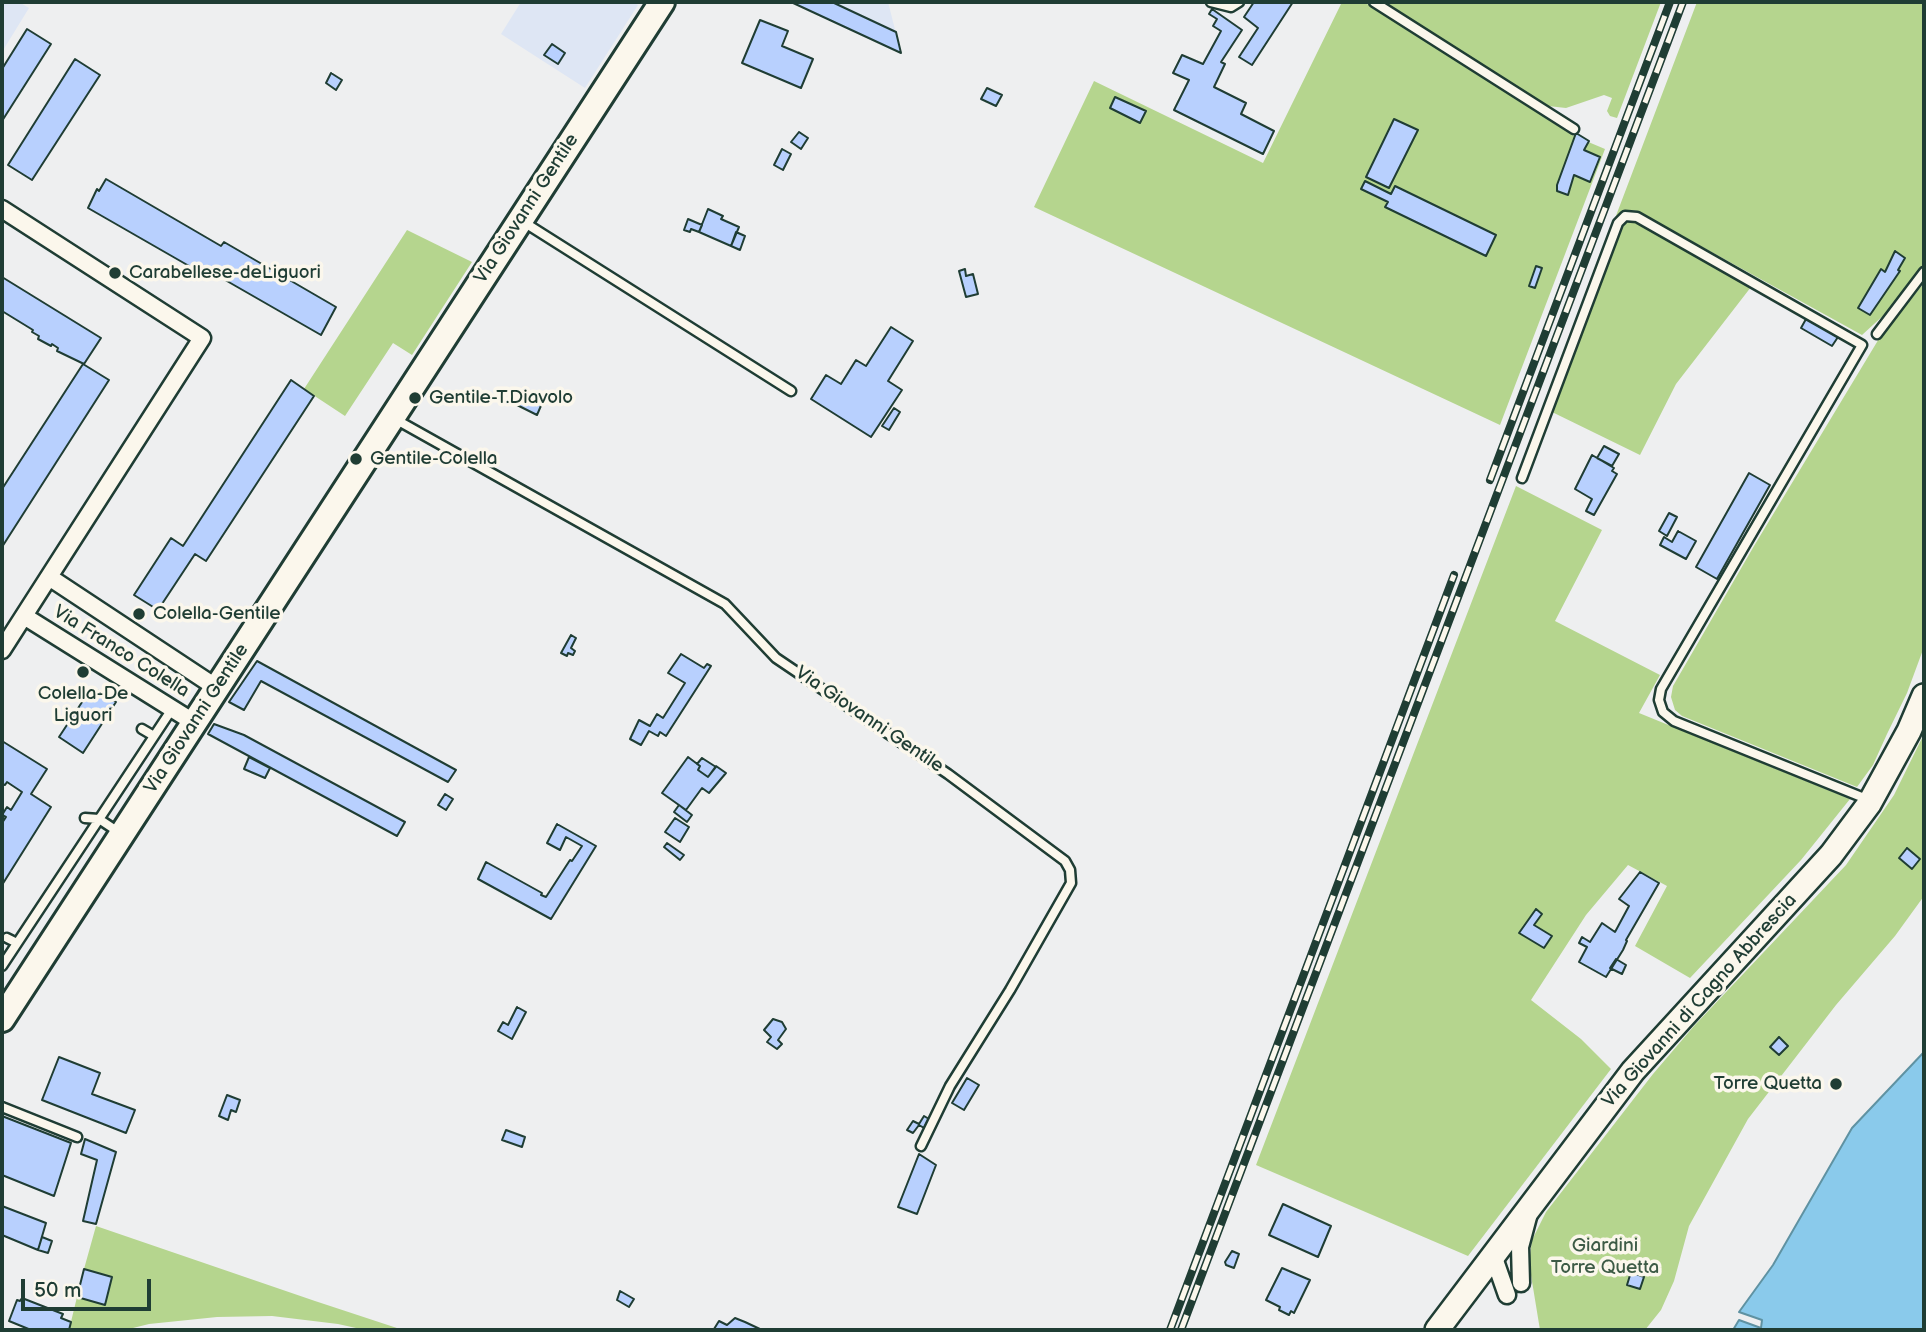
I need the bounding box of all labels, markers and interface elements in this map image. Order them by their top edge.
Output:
street label: Via Giovanni Gentile [470,130,584,288]
place label: Carabellese-deLiguori [129,262,321,284]
marker: Carabellese-deLiguori [107,265,123,281]
place label: Gentile-T.Diavolo [429,387,573,409]
marker: Gentile-T.Diavolo [407,390,423,406]
place label: Gentile-Colella [370,448,498,470]
marker: Gentile-Colella [348,451,364,467]
street label: Via Franco Colella [49,601,193,703]
place label: Colella-Gentile [153,603,281,625]
marker: Colella-Gentile [131,606,147,622]
street label: Via Giovanni Gentile [140,640,254,798]
street label: Via Giovanni Gentile [790,662,948,778]
marker: Colella-De Liguori [75,664,91,680]
place label: Colella-De Liguori [38,683,128,727]
street label: Via Giovanni di Cagno Abbrescia [1598,889,1802,1113]
place label: Torre Quetta [1714,1073,1822,1095]
marker: Torre Quetta [1828,1076,1844,1092]
park label: Giardini Torre Quetta [1551,1235,1659,1279]
scale bar [24,1266,154,1310]
text: 50 m [34,1278,81,1303]

